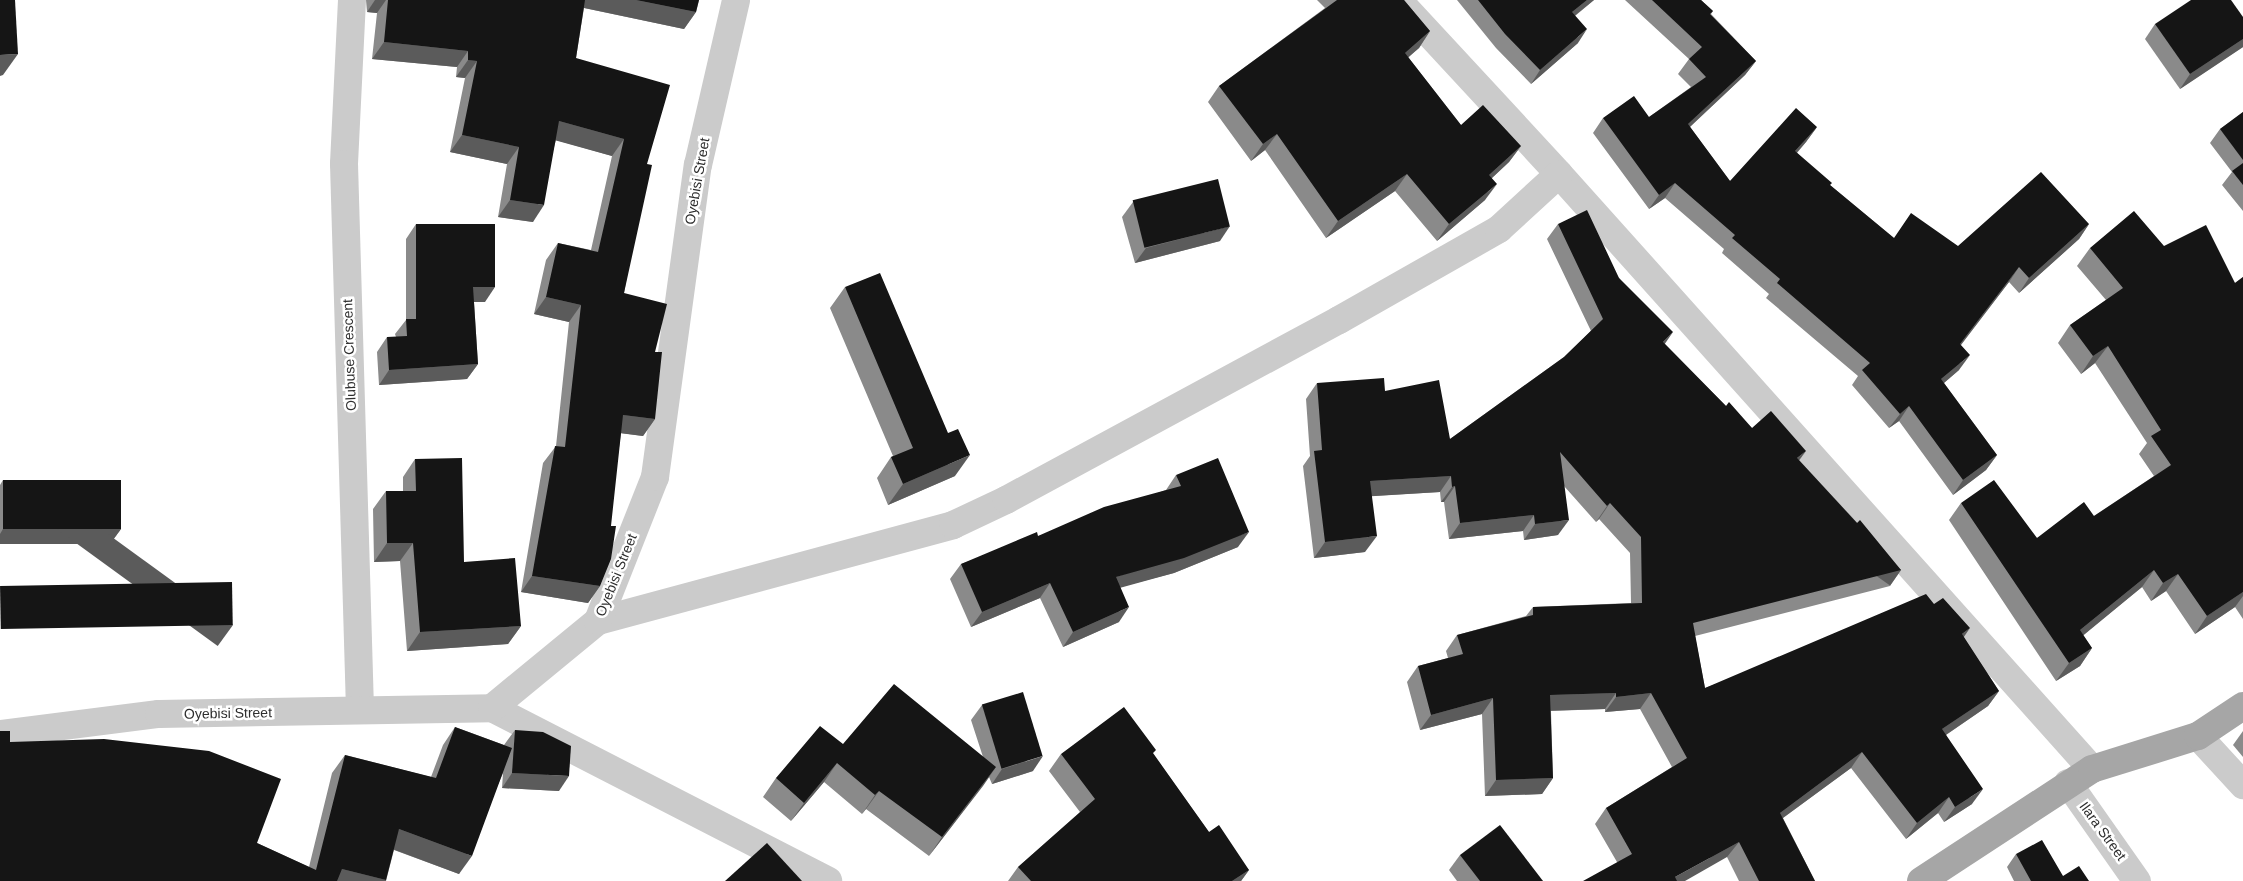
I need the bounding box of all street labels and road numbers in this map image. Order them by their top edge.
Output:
street label: Oyebisi Street [681,136,713,226]
street label: Olubuse Crescent [339,299,359,411]
street label: Oyebisi Street [592,531,640,619]
street label: Oyebisi Street [184,704,272,722]
street label: Ilara Street [2076,798,2130,864]

